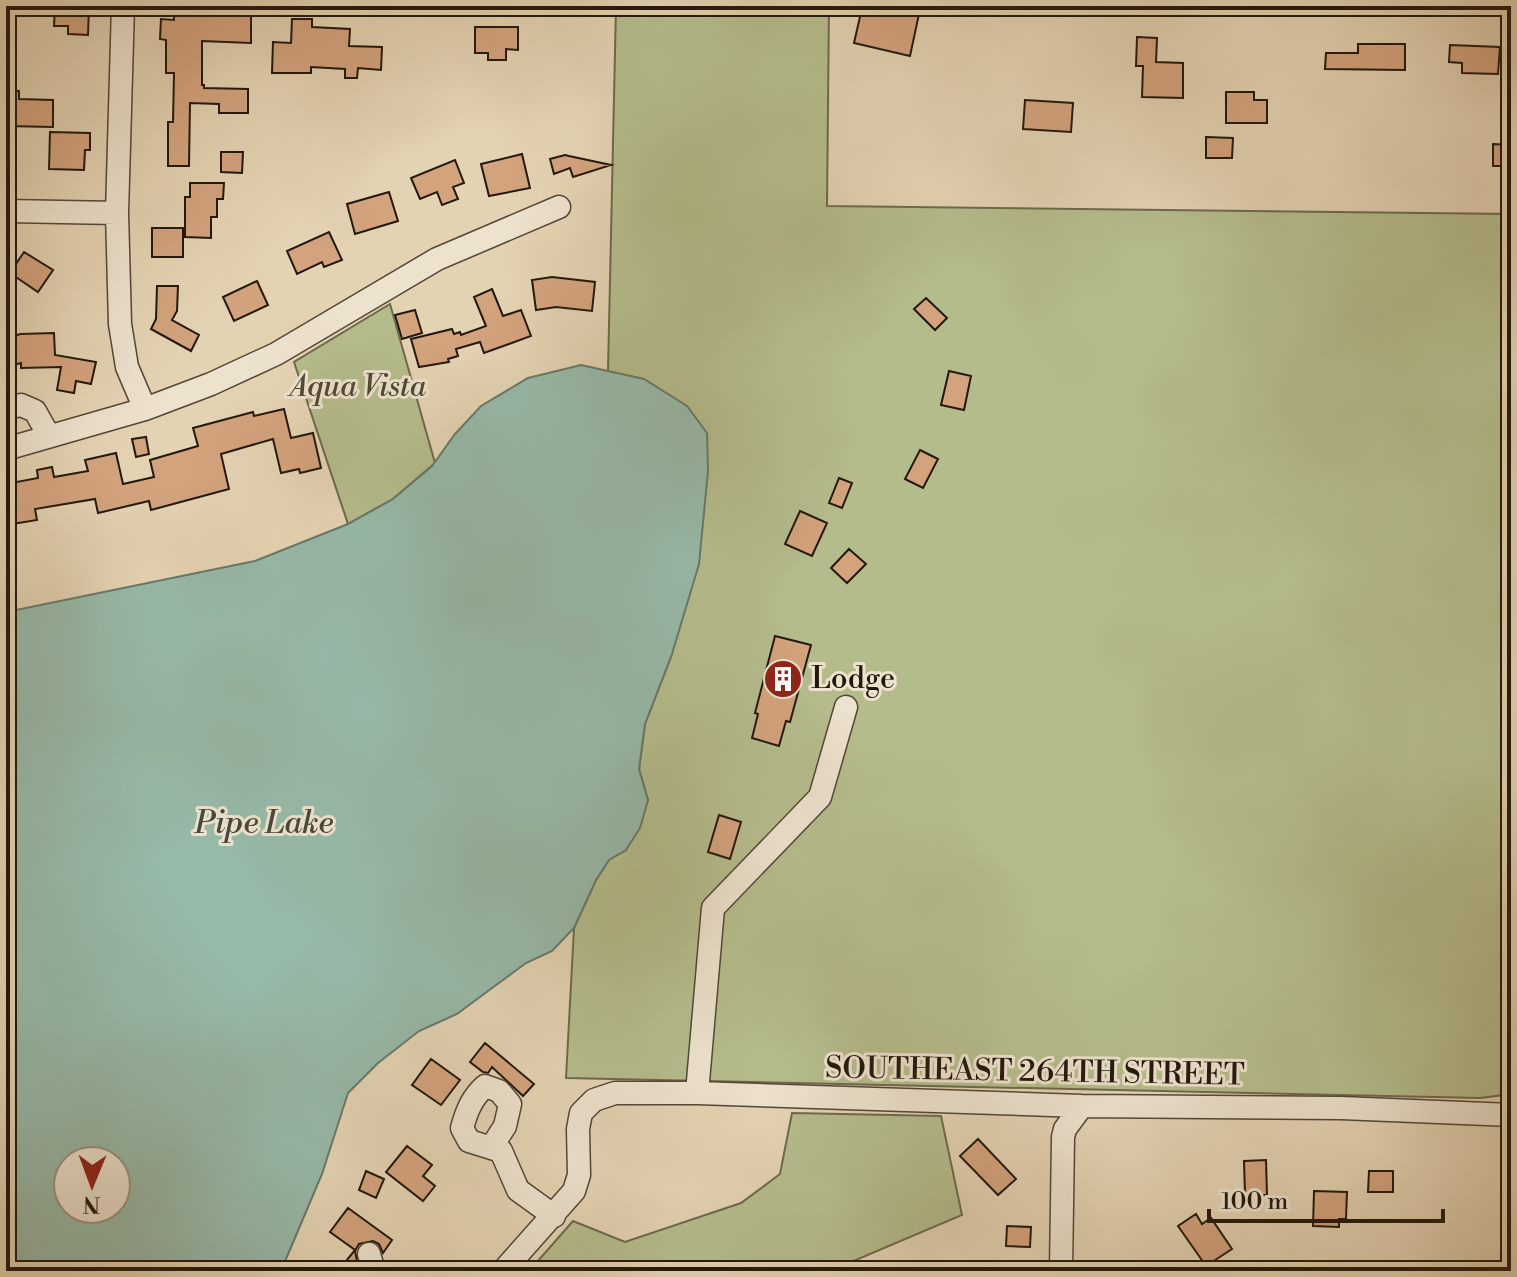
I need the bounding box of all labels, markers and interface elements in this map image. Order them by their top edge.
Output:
park label: Aqua Vista [287,368,427,406]
building icon: Lodge [762,658,804,700]
place label: Lodge [811,660,895,698]
water label: Pipe Lake [194,803,334,843]
street label: SOUTHEAST 264TH STREET [825,1049,1245,1095]
north arrow [52,1145,132,1225]
scale bar [1209,1173,1443,1223]
text: 100 m [1221,1187,1288,1217]
text: N [82,1190,101,1217]

